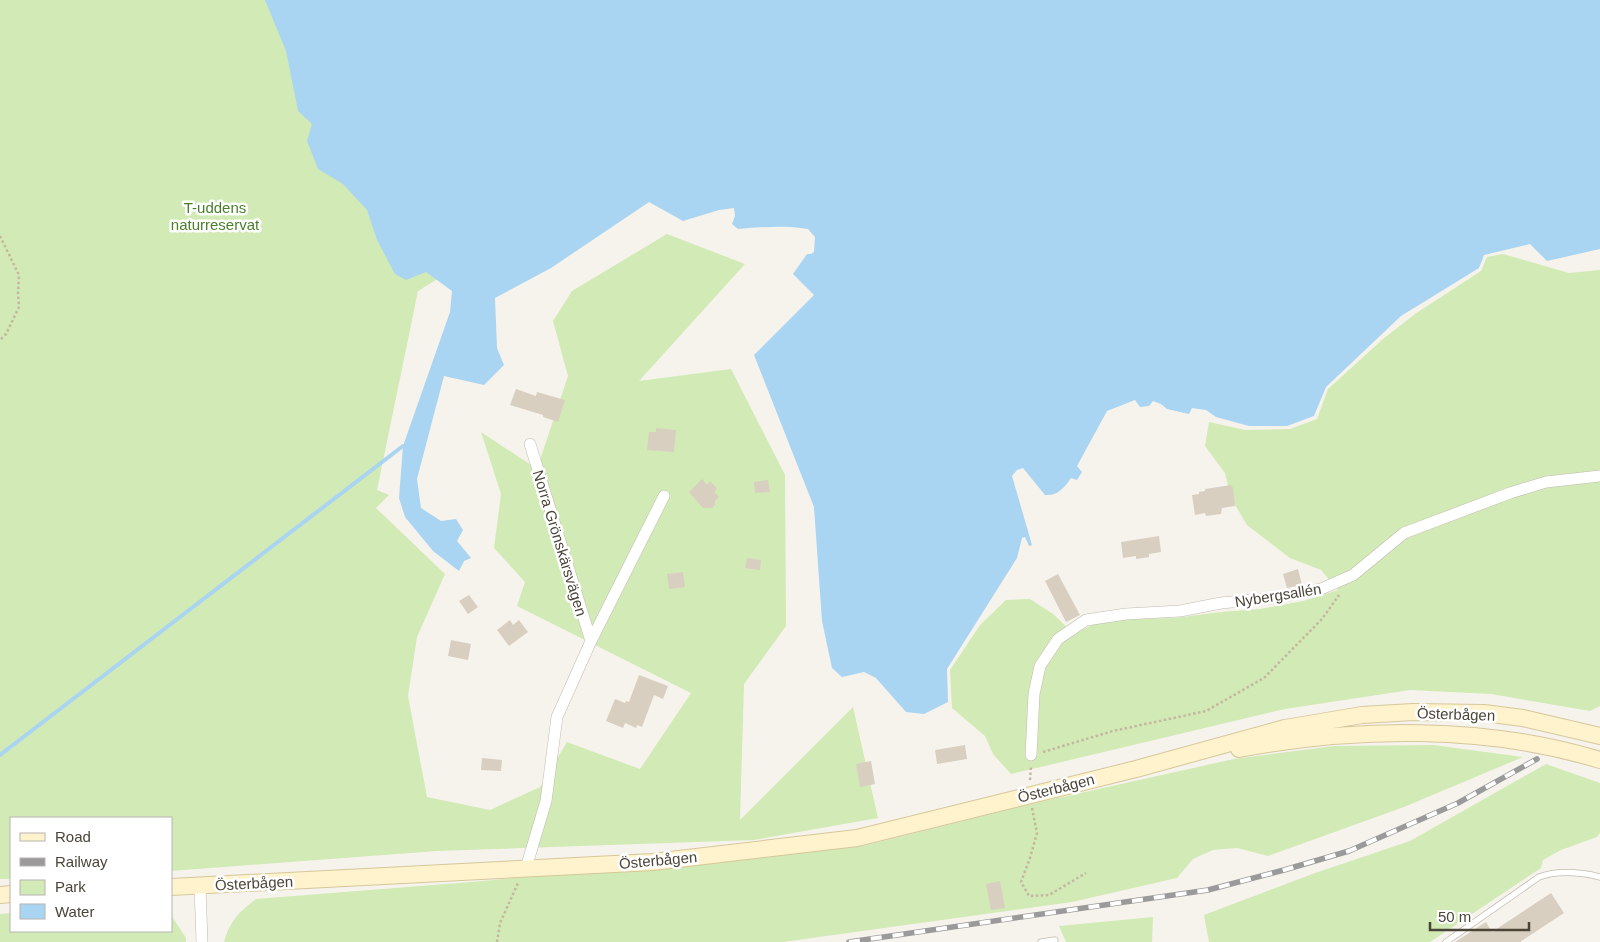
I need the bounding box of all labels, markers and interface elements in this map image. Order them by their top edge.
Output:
park label: T-uddens naturreservat [171,199,260,233]
street label: Norra Grönskärsvägen [530,468,590,618]
street label: Nybergsallén [1233,580,1323,610]
street label: Österbågen [1417,704,1495,724]
street label: Österbågen [1016,770,1096,806]
legend [10,817,172,932]
text: Road [55,828,91,845]
street label: Österbågen [618,848,698,872]
text: Railway [55,853,108,870]
street label: Österbågen [214,872,294,894]
text: Park [55,878,86,895]
scale bar [1430,900,1529,932]
text: Water [55,903,94,920]
text: 50 m [1438,908,1471,925]

